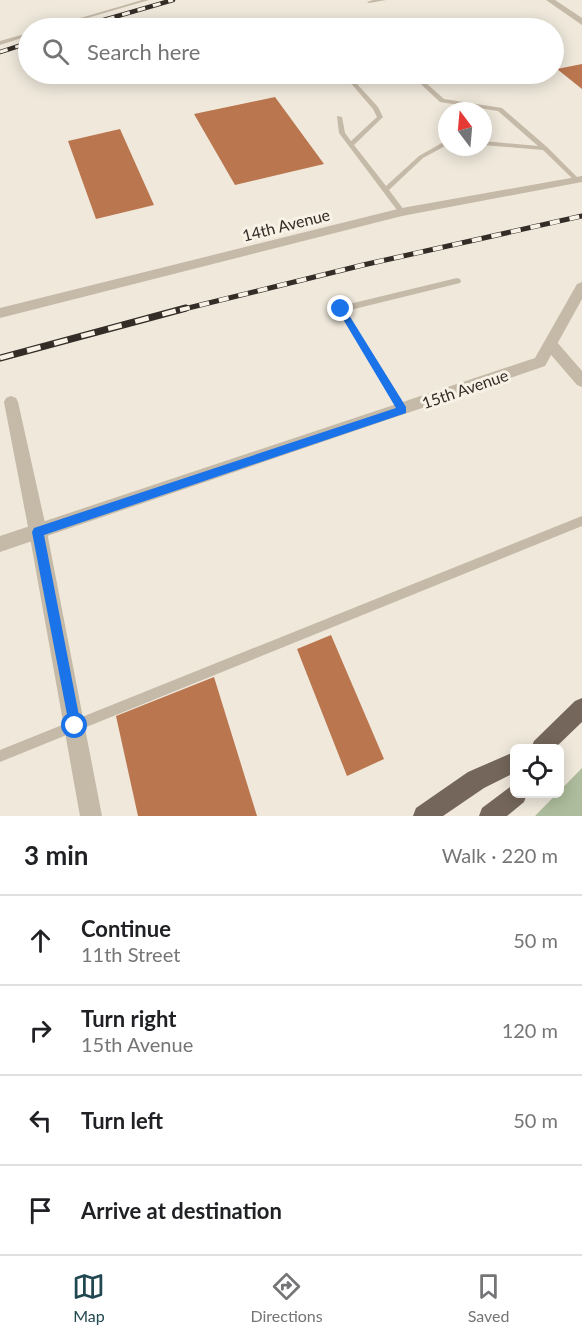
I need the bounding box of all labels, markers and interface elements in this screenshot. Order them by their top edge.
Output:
search box [18,18,564,84]
icon: search [39,35,72,68]
text: Search here [87,38,200,65]
north arrow [438,102,492,156]
street label: 14th Avenue [240,204,332,245]
route end [327,295,353,321]
street label: 15th Avenue [419,365,510,412]
route start [61,712,87,738]
map controls [510,744,564,798]
button: locate [510,744,564,798]
text: 3 min [24,839,88,871]
text: Walk · 220 m [442,843,558,867]
text: Continue [81,915,171,942]
icon: ahead [24,924,57,957]
text: 50 m [513,928,558,952]
text: 11th Street [81,942,180,966]
text: Turn right [81,1005,176,1032]
icon: right [24,1014,57,1047]
text: 120 m [502,1018,558,1042]
text: 15th Avenue [81,1032,193,1056]
icon: left [24,1104,57,1137]
text: Turn left [81,1107,163,1134]
text: 50 m [513,1108,558,1132]
icon: arrive [24,1194,57,1227]
text: Arrive at destination [81,1197,282,1224]
tab: Map [72,1270,105,1325]
tab: Directions [250,1270,323,1325]
tab: Saved [468,1270,509,1325]

